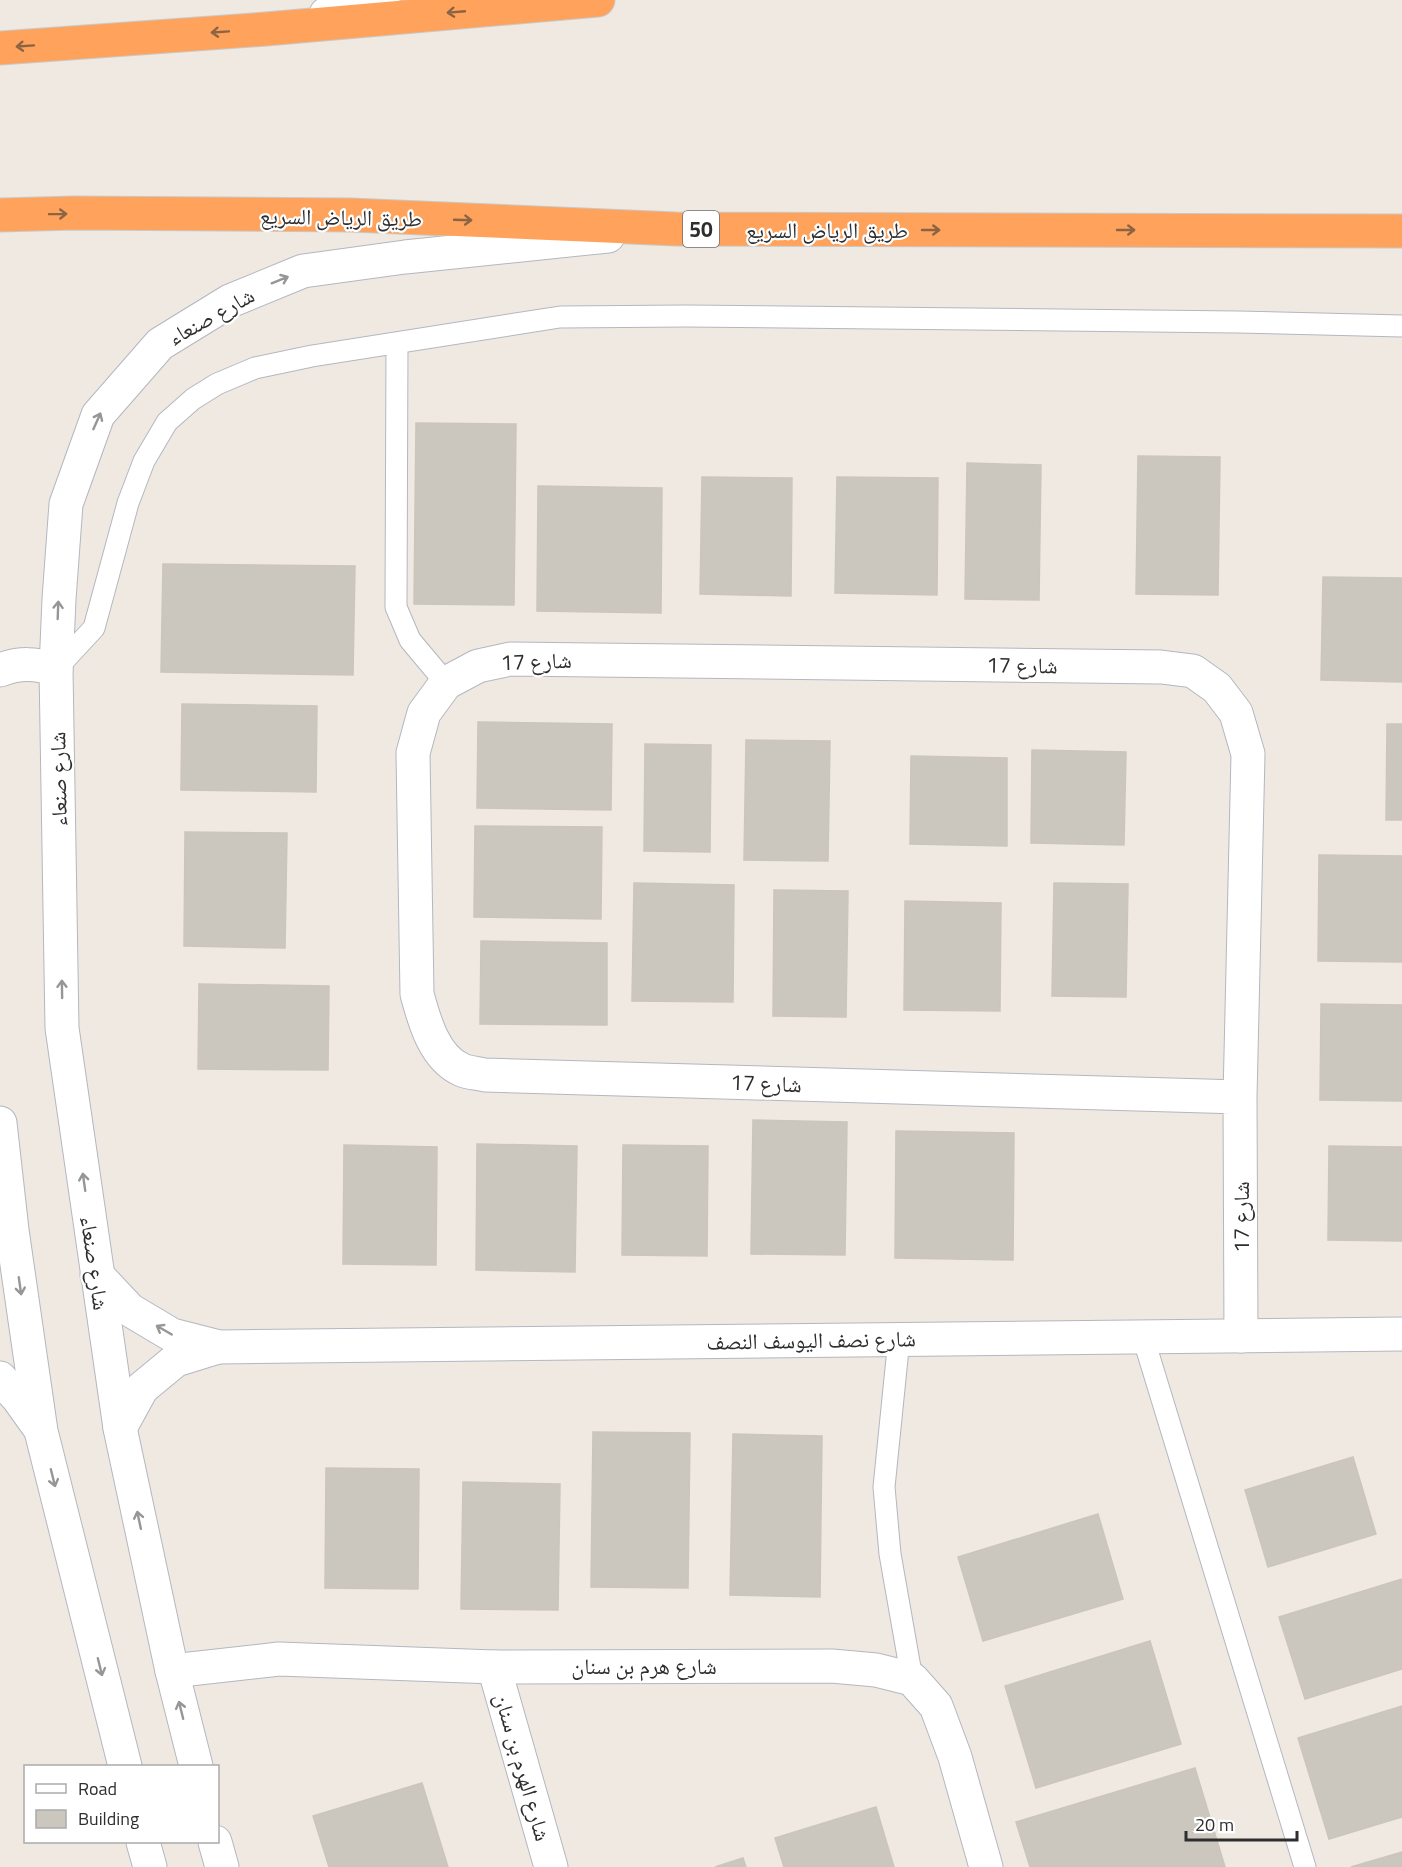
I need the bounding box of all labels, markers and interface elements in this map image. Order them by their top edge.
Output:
one-way arrow [446,7,466,18]
one-way arrow [210,27,230,38]
one-way arrow [16,41,36,52]
street label: طريق الرياض السريع [260,199,422,235]
one-way arrow [48,208,68,219]
road number: 50 [683,211,719,247]
street label: طريق الرياض السريع [746,213,908,247]
one-way arrow [453,214,473,226]
one-way arrow [921,224,941,236]
one-way arrow [1116,225,1136,236]
one-way arrow [271,274,289,285]
street label: شارع صنعاء [161,278,261,354]
one-way arrow [92,413,103,431]
one-way arrow [53,601,64,621]
street label: شارع 17 [500,643,572,679]
street label: شارع 17 [986,647,1058,683]
street label: شارع صنعاء [40,731,76,827]
one-way arrow [56,979,67,999]
street label: شارع 17 [730,1065,802,1101]
one-way arrow [78,1173,89,1193]
street label: شارع 17 [1224,1181,1258,1253]
street label: شارع صنعاء [72,1214,118,1312]
one-way arrow [14,1275,25,1295]
street label: شارع نصف اليوسف النصف [706,1321,916,1359]
one-way arrow [156,1324,173,1336]
one-way arrow [47,1468,59,1487]
one-way arrow [133,1510,144,1530]
street label: شارع هرم بن سنان [571,1649,717,1683]
one-way arrow [94,1657,106,1676]
street label: شارع الهرم بن سنان [486,1689,560,1845]
one-way arrow [175,1701,187,1720]
legend [24,1765,219,1843]
text: Road [78,1775,117,1802]
scale bar [1186,1804,1297,1842]
text: Building [78,1805,139,1832]
text: 20 m [1195,1811,1234,1838]

